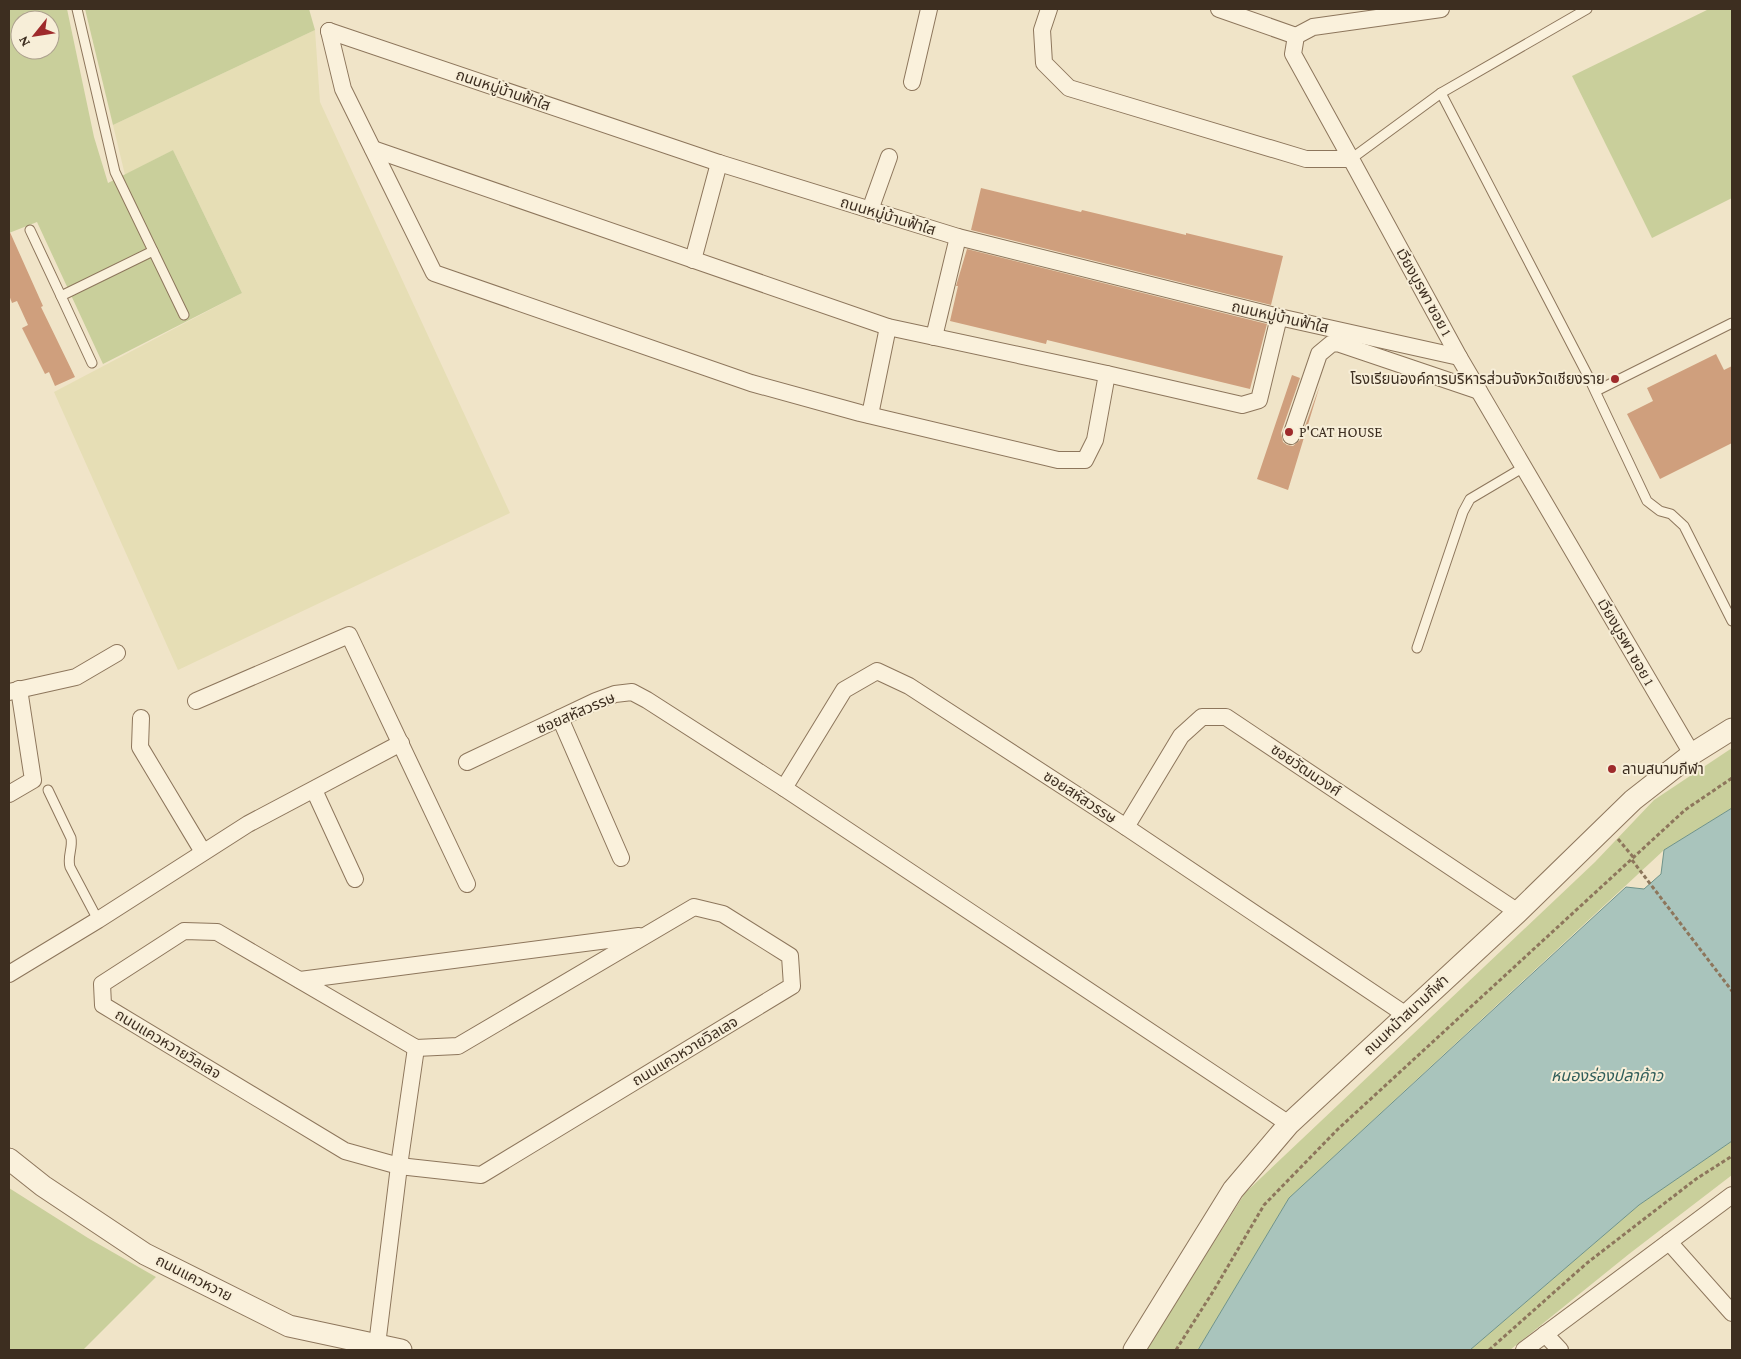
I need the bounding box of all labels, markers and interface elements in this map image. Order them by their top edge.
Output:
north arrow [10,10,60,60]
text: N [14,33,33,50]
street label: ถนนหมู่บ้านฟ้าใส [453,65,553,115]
street label: ถนนหมู่บ้านฟ้าใส [838,193,938,239]
street label: เวียงบูรพา ซอย 1 [1392,245,1455,339]
street label: ถนนหมู่บ้านฟ้าใส [1230,297,1331,337]
place label: โรงเรียนองค์การบริหารส่วนจังหวัดเชียงราย [1350,370,1605,387]
marker: โรงเรียนองค์การบริหารส่วนจังหวัดเชียงราย [1609,373,1621,385]
place label: P'CAT HOUSE [1299,424,1382,440]
marker: P'CAT HOUSE [1283,426,1295,438]
street label: เวียงบูรพา ซอย 1 [1594,596,1657,689]
street label: ซอยสหัสวรรษ [534,689,618,737]
street label: ซอยวัฒนวงศ์ [1268,741,1344,799]
place label: ลาบสนามกีฬา [1622,761,1704,777]
marker: ลาบสนามกีฬา [1606,763,1618,775]
street label: ซอยสหัสวรรษ [1041,768,1120,827]
street label: ถนนหน้าสนามกีฬา [1360,972,1452,1058]
street label: ถนนแควหวายวิลเลจ [112,1006,224,1082]
street label: ถนนแควหวายวิลเลจ [629,1013,741,1089]
water label: หนองร่องปลาค้าว [1551,1067,1664,1084]
street label: ถนนแควหวาย [153,1252,235,1304]

